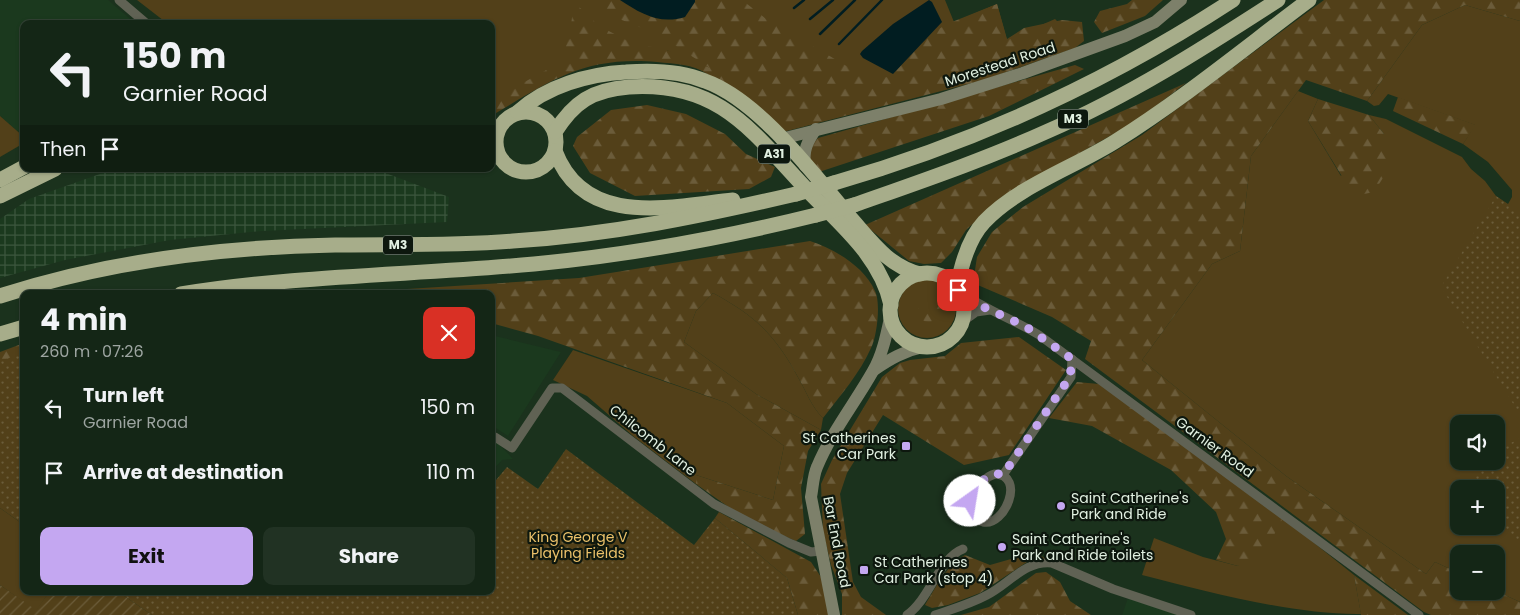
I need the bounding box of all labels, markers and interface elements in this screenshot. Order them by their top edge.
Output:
text: 150 m [123,31,226,80]
street label: Morestead Road [942,37,1058,91]
icon: left [40,40,105,105]
text: Garnier Road [123,78,268,109]
road number: M3 [1058,110,1088,128]
icon: arrive [96,135,124,163]
text: Then [40,136,86,163]
road number: A31 [758,144,790,164]
road number: M3 [383,236,413,254]
pin [937,269,979,311]
icon: arrive [944,276,972,304]
text: 4 min [40,298,128,341]
button: close [423,307,475,359]
text: 260 m · 07:26 [40,340,144,363]
text: Turn left [83,382,164,409]
icon: left [40,394,68,422]
text: 150 m [420,394,475,421]
street label: Chilcomb Lane [606,400,701,480]
text: Garnier Road [83,411,188,434]
street label: Garnier Road [1172,412,1258,482]
map controls [1450,415,1505,600]
button: sound [1450,415,1505,470]
place label: St Catherines Car Park [802,428,897,464]
marker: St Catherines Car Park [900,440,912,452]
icon: arrive [40,459,68,487]
text: Arrive at destination [83,459,284,486]
text: 110 m [426,459,475,486]
position arrow [943,474,995,526]
button: + [1450,480,1505,535]
place label: Saint Catherine's Park and Ride [1071,488,1189,524]
street label: Bar End Road [818,495,856,589]
marker: Saint Catherine's Park and Ride [1055,500,1067,512]
button: Exit [40,527,253,585]
button: Share [263,527,475,585]
park label: King George V Playing Fields [528,527,628,563]
place label: Saint Catherine's Park and Ride toilets [1012,529,1153,565]
marker: Saint Catherine's Park and Ride toilets [996,541,1008,553]
button: − [1450,545,1505,600]
place label: St Catherines Car Park (stop 4) [874,552,993,588]
marker: St Catherines Car Park (stop 4) [858,564,870,576]

